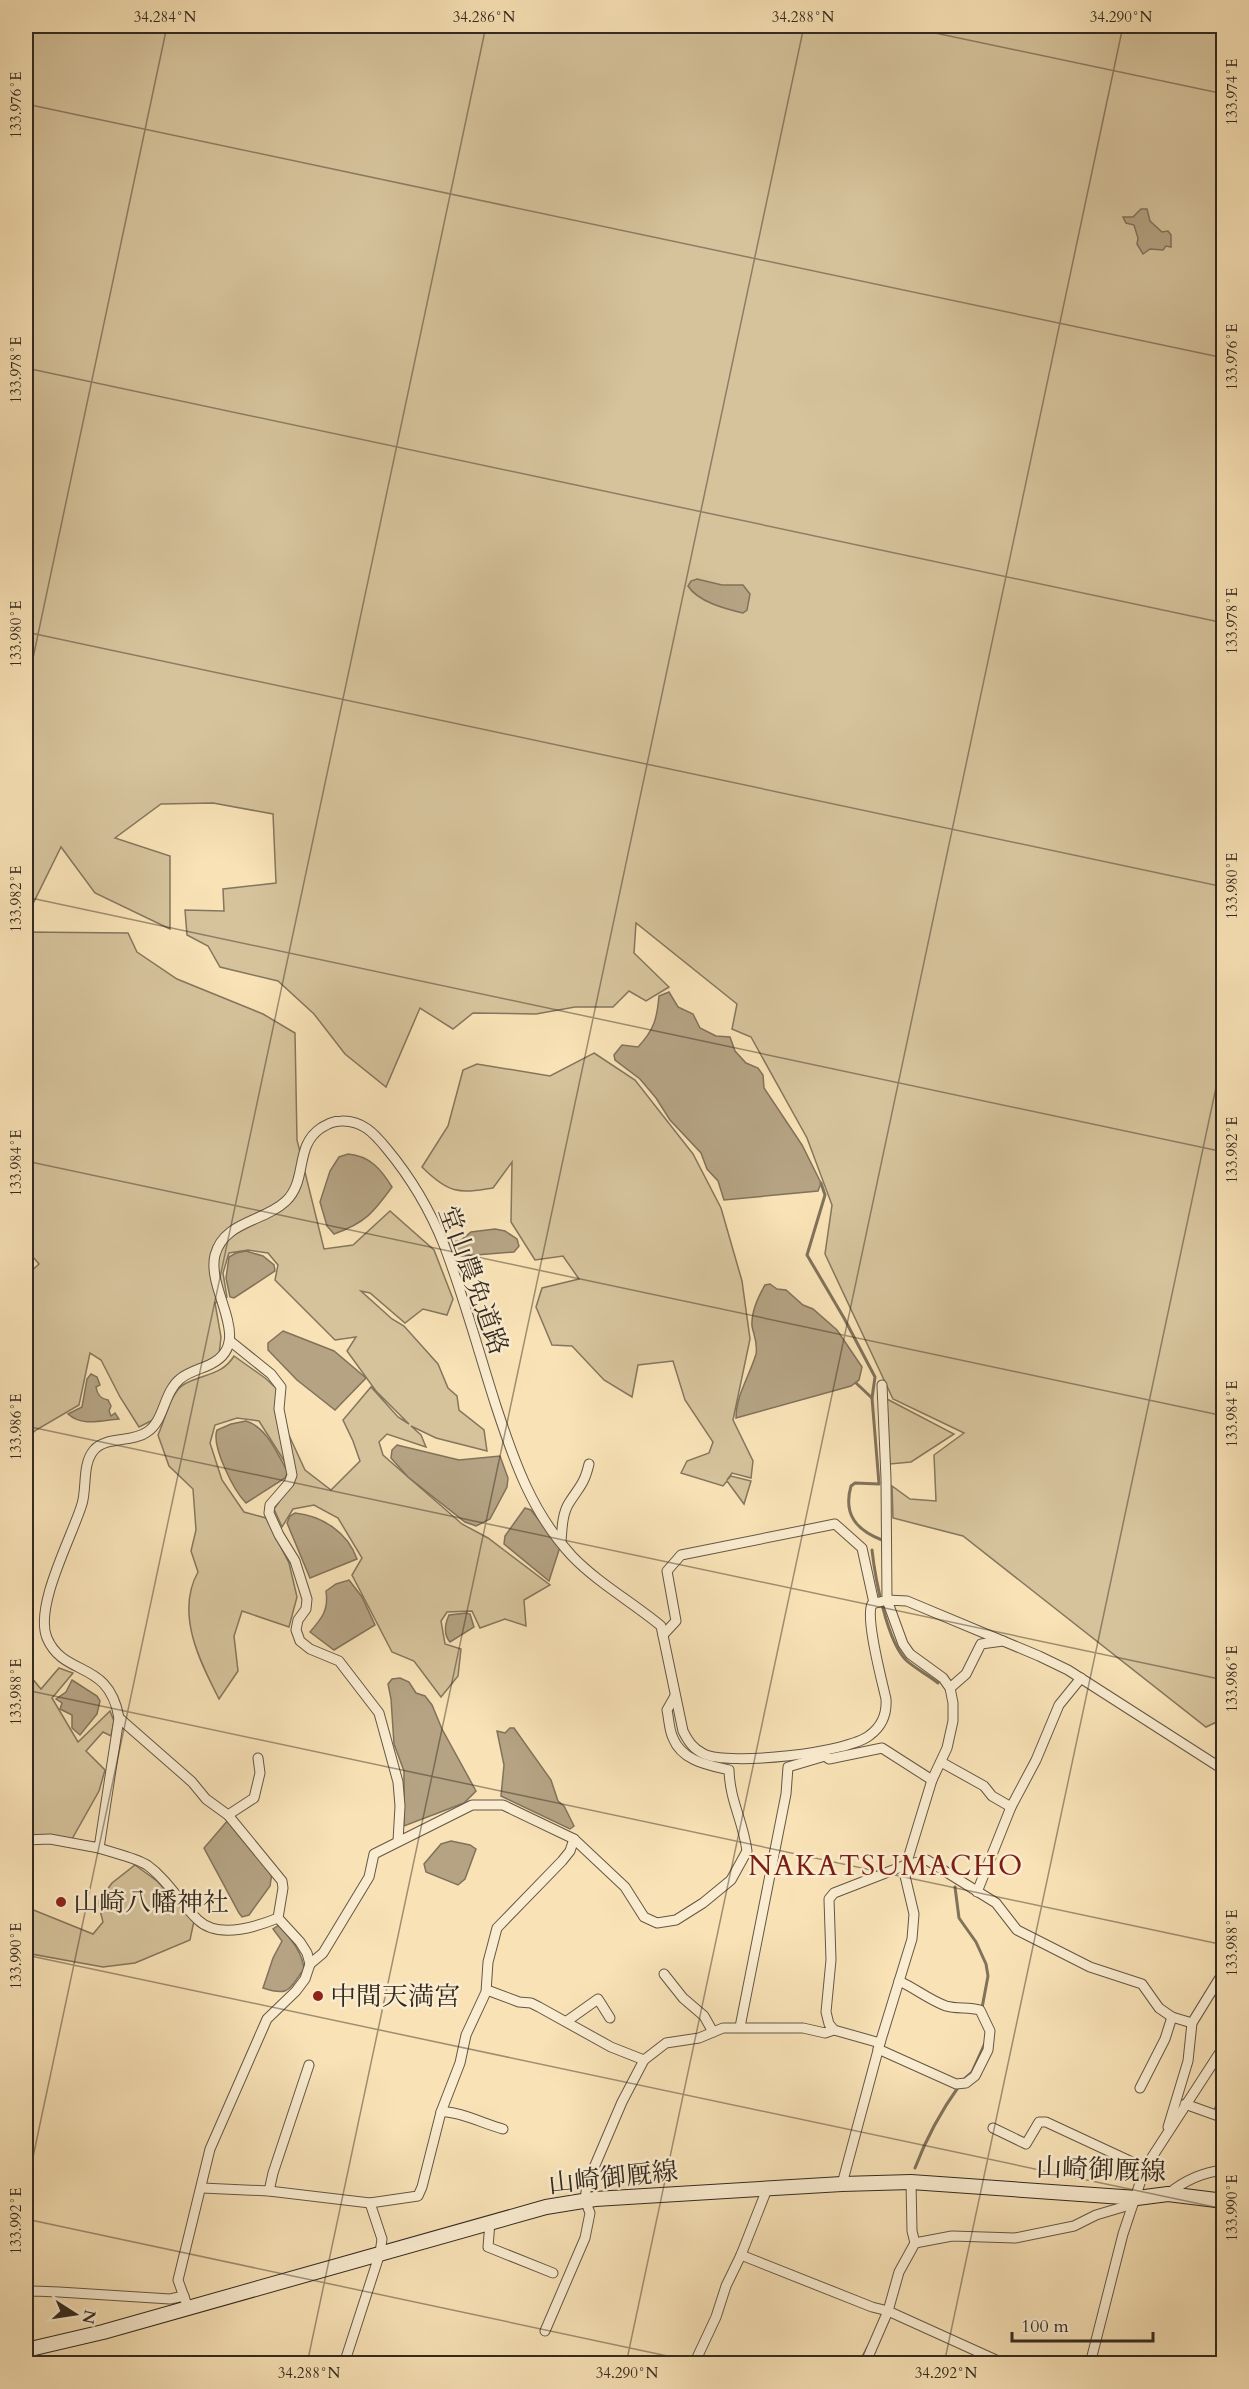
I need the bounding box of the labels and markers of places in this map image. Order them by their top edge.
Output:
place label: 山崎八幡神社 [73,1885,229,1920]
marker: 山崎八幡神社 [54,1895,68,1909]
place label: 中間天満宮 [330,1979,460,2014]
marker: 中間天満宮 [311,1989,325,2003]

